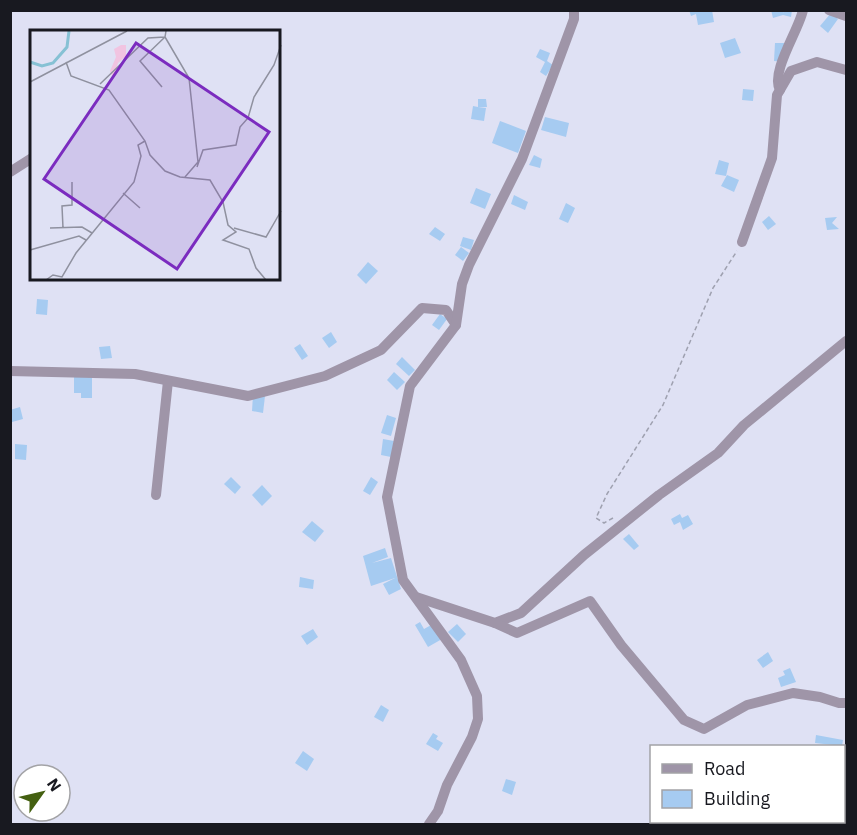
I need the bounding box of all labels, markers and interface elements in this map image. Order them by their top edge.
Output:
inset map [30,30,280,280]
legend [650,745,845,823]
text: Road [704,757,745,780]
north arrow [12,763,72,823]
text: N [43,774,66,795]
text: Building [704,787,771,810]

